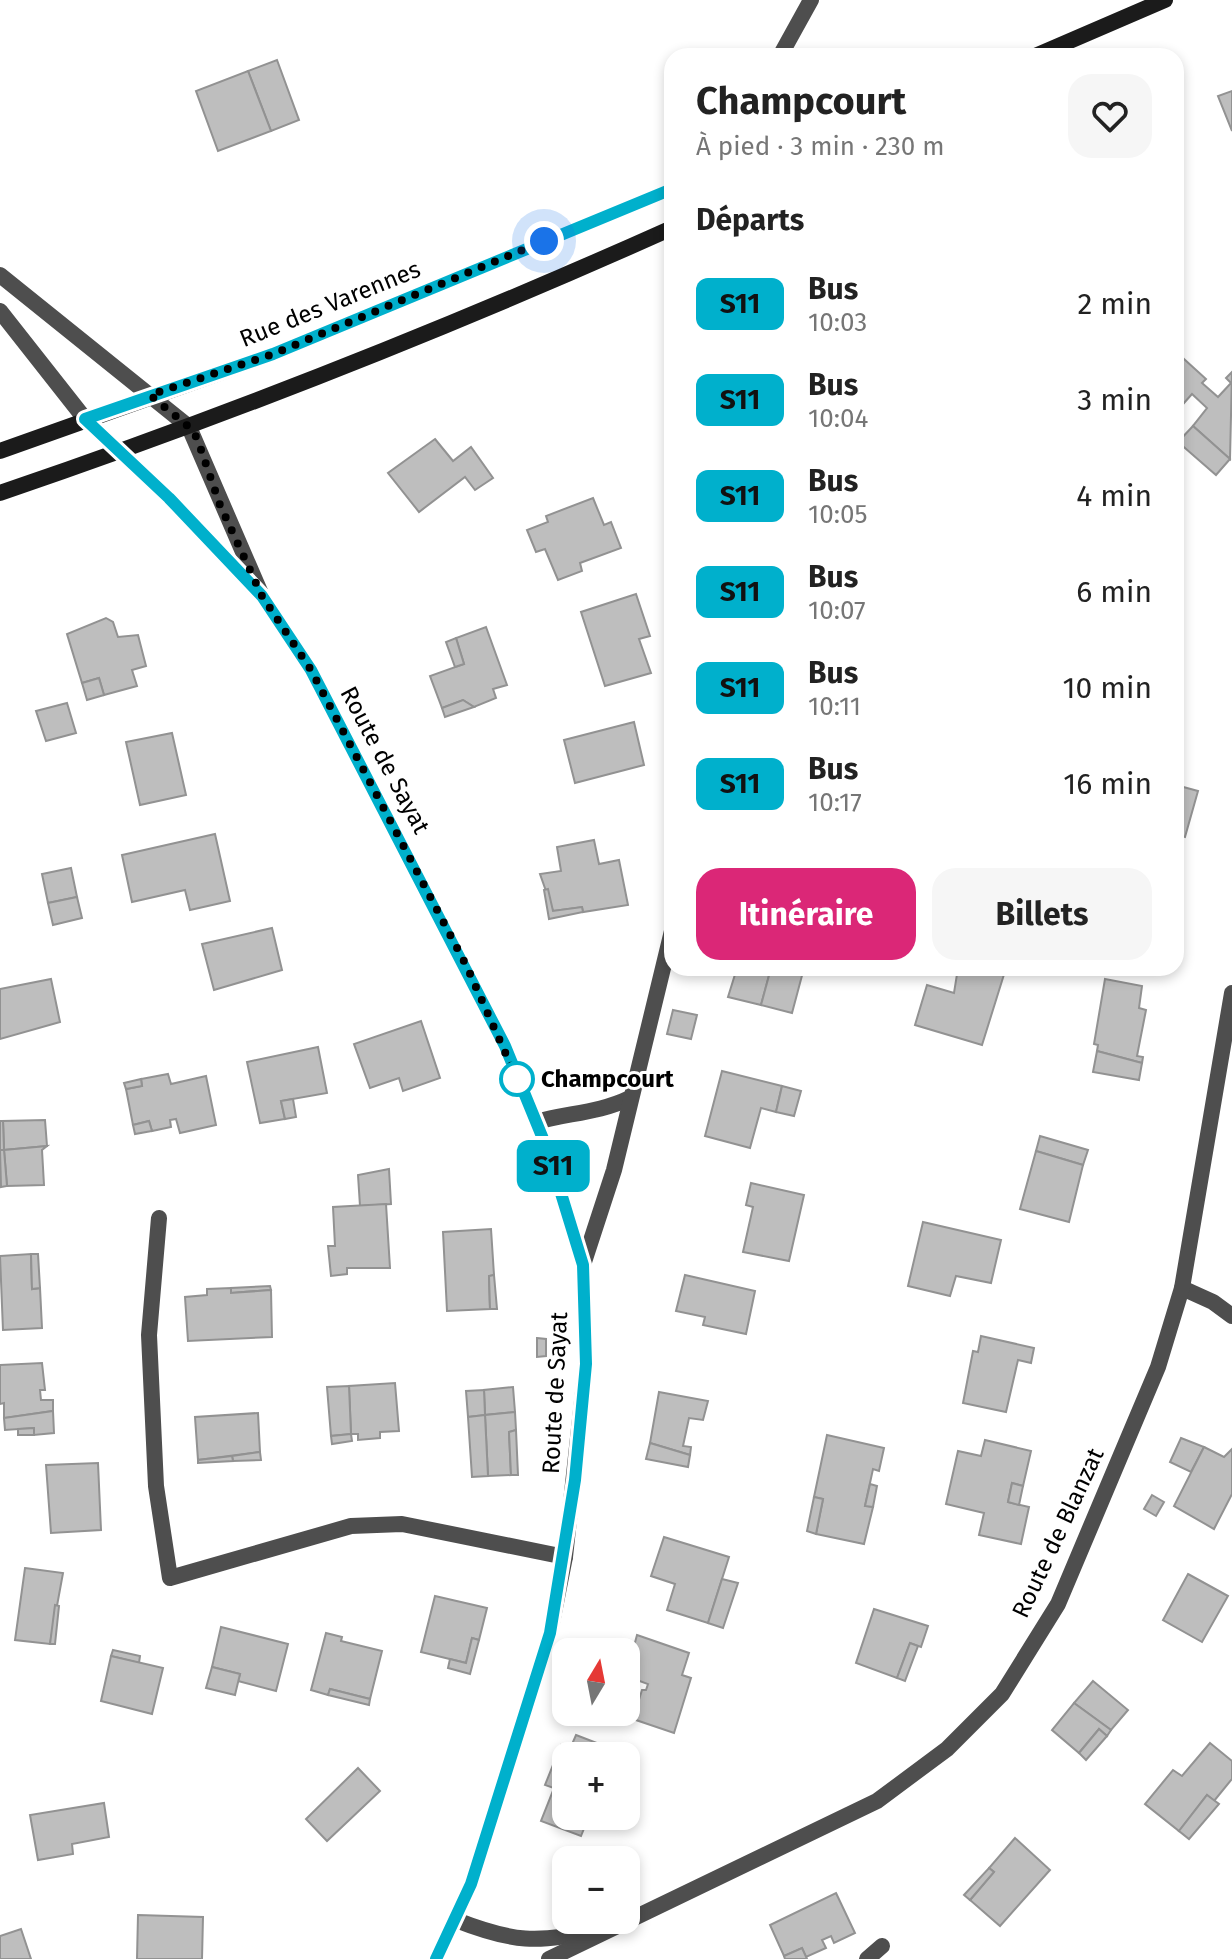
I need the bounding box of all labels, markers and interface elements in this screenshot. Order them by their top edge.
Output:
button: heart [1068,74,1152,158]
text: Champcourt [696,78,906,124]
text: À pied · 3 min · 230 m [696,131,944,162]
text: Départs [696,202,804,238]
your location [524,221,564,261]
street label: Rue des Varennes [236,255,424,353]
text: Bus [808,271,858,307]
text: 2 min [1077,286,1152,322]
text: S11 [720,287,760,320]
text: 10:03 [808,307,867,338]
text: Bus [808,367,858,403]
text: 3 min [1077,382,1152,418]
text: S11 [720,383,760,416]
text: 10:04 [808,403,868,434]
text: Bus [808,463,858,499]
text: 4 min [1076,478,1152,514]
text: S11 [720,479,760,512]
text: 10:05 [808,499,868,530]
text: Bus [808,559,858,595]
text: 6 min [1076,574,1152,610]
text: S11 [720,575,760,608]
text: 10:07 [808,595,866,626]
text: Bus [808,655,858,691]
text: 10 min [1063,670,1152,706]
text: S11 [720,671,760,704]
street label: Route de Sayat [334,682,436,839]
text: 10:11 [808,691,861,722]
text: Bus [808,751,858,787]
text: 16 min [1063,766,1152,802]
text: S11 [720,767,760,800]
text: 10:17 [808,787,862,818]
button: Itinéraire [696,868,916,960]
button: Billets [932,868,1152,960]
marker: Champcourt [500,1062,534,1096]
place label: Champcourt [541,1065,675,1093]
line badge: S11 [507,1140,599,1192]
text: S11 [533,1149,573,1182]
street label: Route de Sayat [537,1311,573,1475]
street label: Route de Blanzat [1006,1443,1110,1622]
north arrow [552,1638,640,1726]
map controls [552,1638,640,1934]
button: + [552,1742,640,1830]
button: − [552,1846,640,1934]

